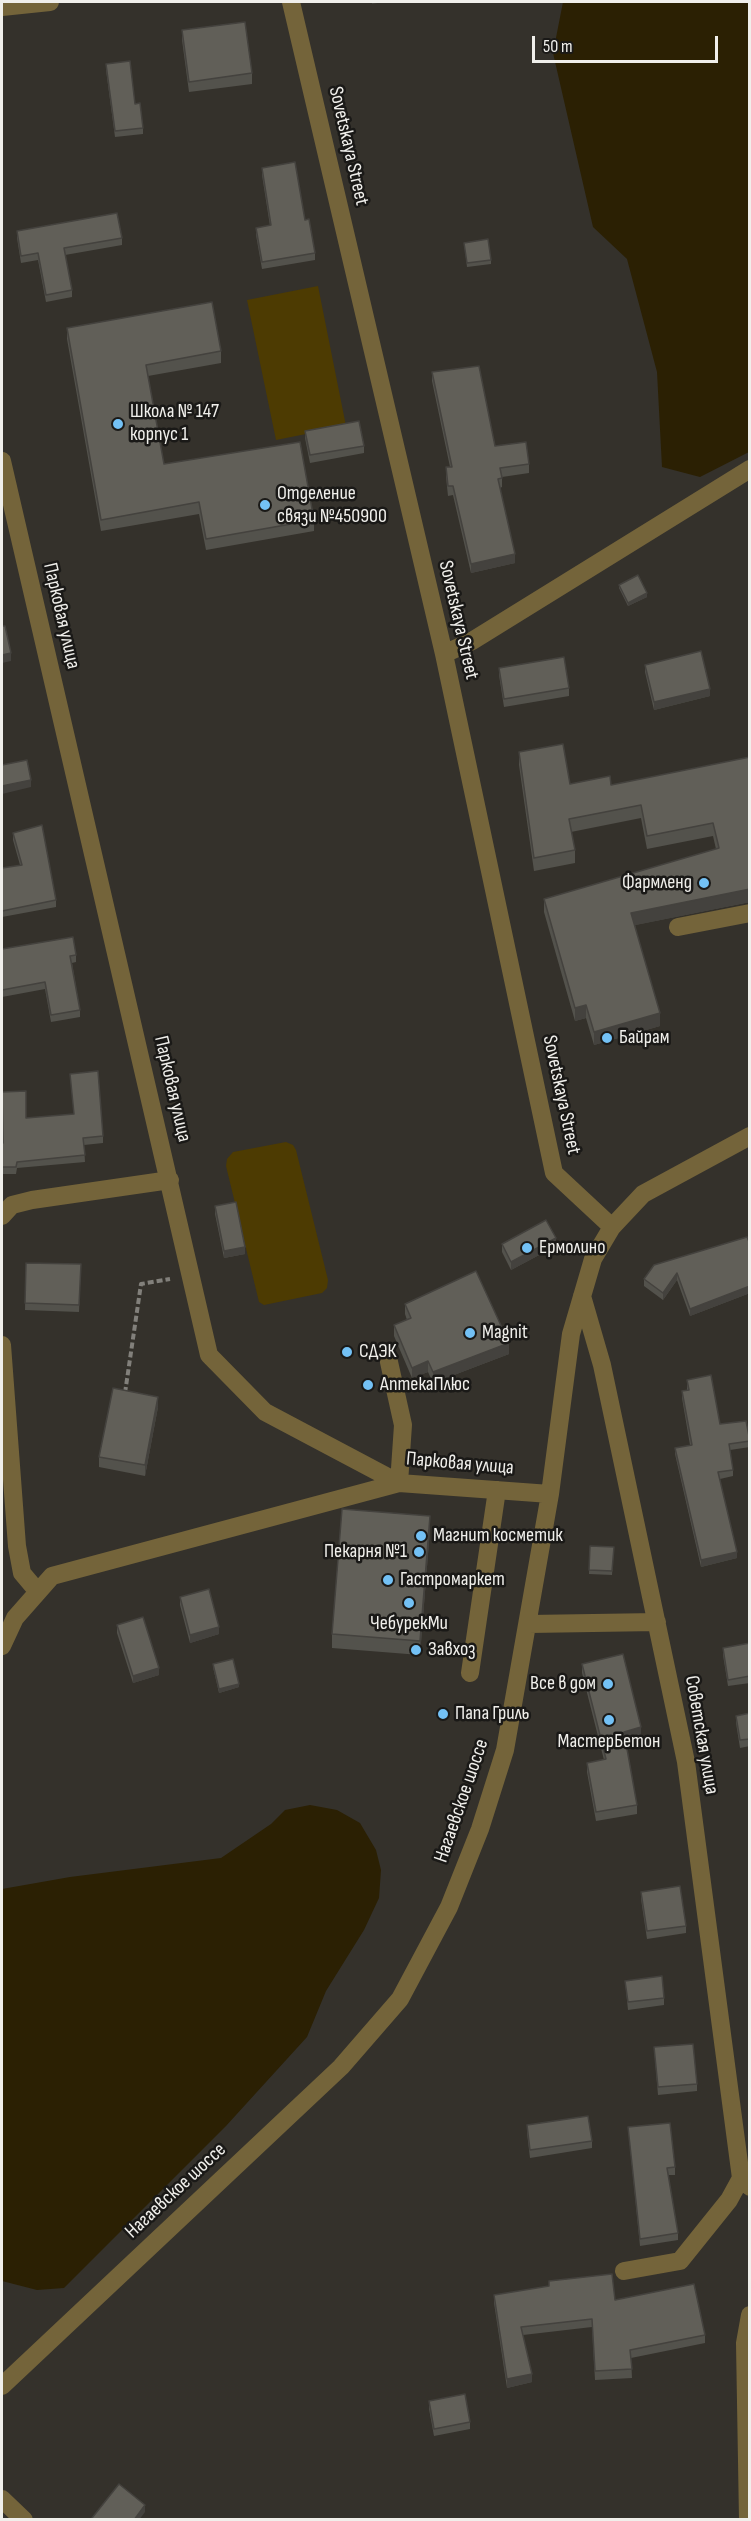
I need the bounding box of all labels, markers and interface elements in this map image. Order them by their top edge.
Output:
scale bar [535,24,721,62]
text: 50 m [543,36,573,57]
street label: Sovetskaya Street [323,84,373,208]
place label: Школа № 147 корпус 1 [130,400,219,447]
marker: Школа № 147 корпус 1 [111,417,125,431]
place label: Отделение связи №450900 [277,482,387,529]
marker: Отделение связи №450900 [258,498,272,512]
street label: Sovetskaya Street [433,558,483,682]
street label: Парковая улица [37,561,85,671]
place label: Фармленд [622,871,692,895]
marker: Фармленд [697,876,711,890]
place label: Байрам [619,1026,669,1050]
marker: Байрам [600,1031,614,1045]
street label: Sovetskaya Street [537,1033,585,1157]
street label: Парковая улица [148,1034,196,1144]
place label: Ермолино [539,1236,606,1260]
marker: Ермолино [520,1241,534,1255]
place label: Magnit [482,1321,528,1345]
marker: Magnit [463,1326,477,1340]
place label: СДЭК [359,1340,396,1364]
marker: СДЭК [340,1345,354,1359]
place label: АптекаПлюс [380,1373,470,1397]
marker: АптекаПлюс [361,1378,375,1392]
street label: Парковая улица [405,1447,515,1481]
place label: Магнит косметик [433,1524,563,1548]
marker: Магнит косметик [414,1529,428,1543]
place label: Пекарня №1 [324,1540,407,1564]
marker: Пекарня №1 [412,1545,426,1559]
place label: Гастромаркет [400,1568,505,1592]
marker: Гастромаркет [381,1573,395,1587]
marker: ЧебурекМи [402,1596,416,1610]
place label: ЧебурекМи [370,1612,448,1636]
place label: Завхоз [428,1638,475,1662]
marker: Завхоз [409,1643,423,1657]
place label: Все в дом [530,1672,596,1696]
street label: Советская улица [679,1674,723,1796]
marker: Все в дом [601,1677,615,1691]
place label: Папа Гриль [455,1702,530,1726]
marker: Папа Гриль [436,1707,450,1721]
marker: МастерБетон [602,1713,616,1727]
place label: МастерБетон [558,1730,660,1754]
street label: Нагаевское шоссе [430,1736,494,1866]
street label: Нагаевское шоссе [121,2138,231,2244]

